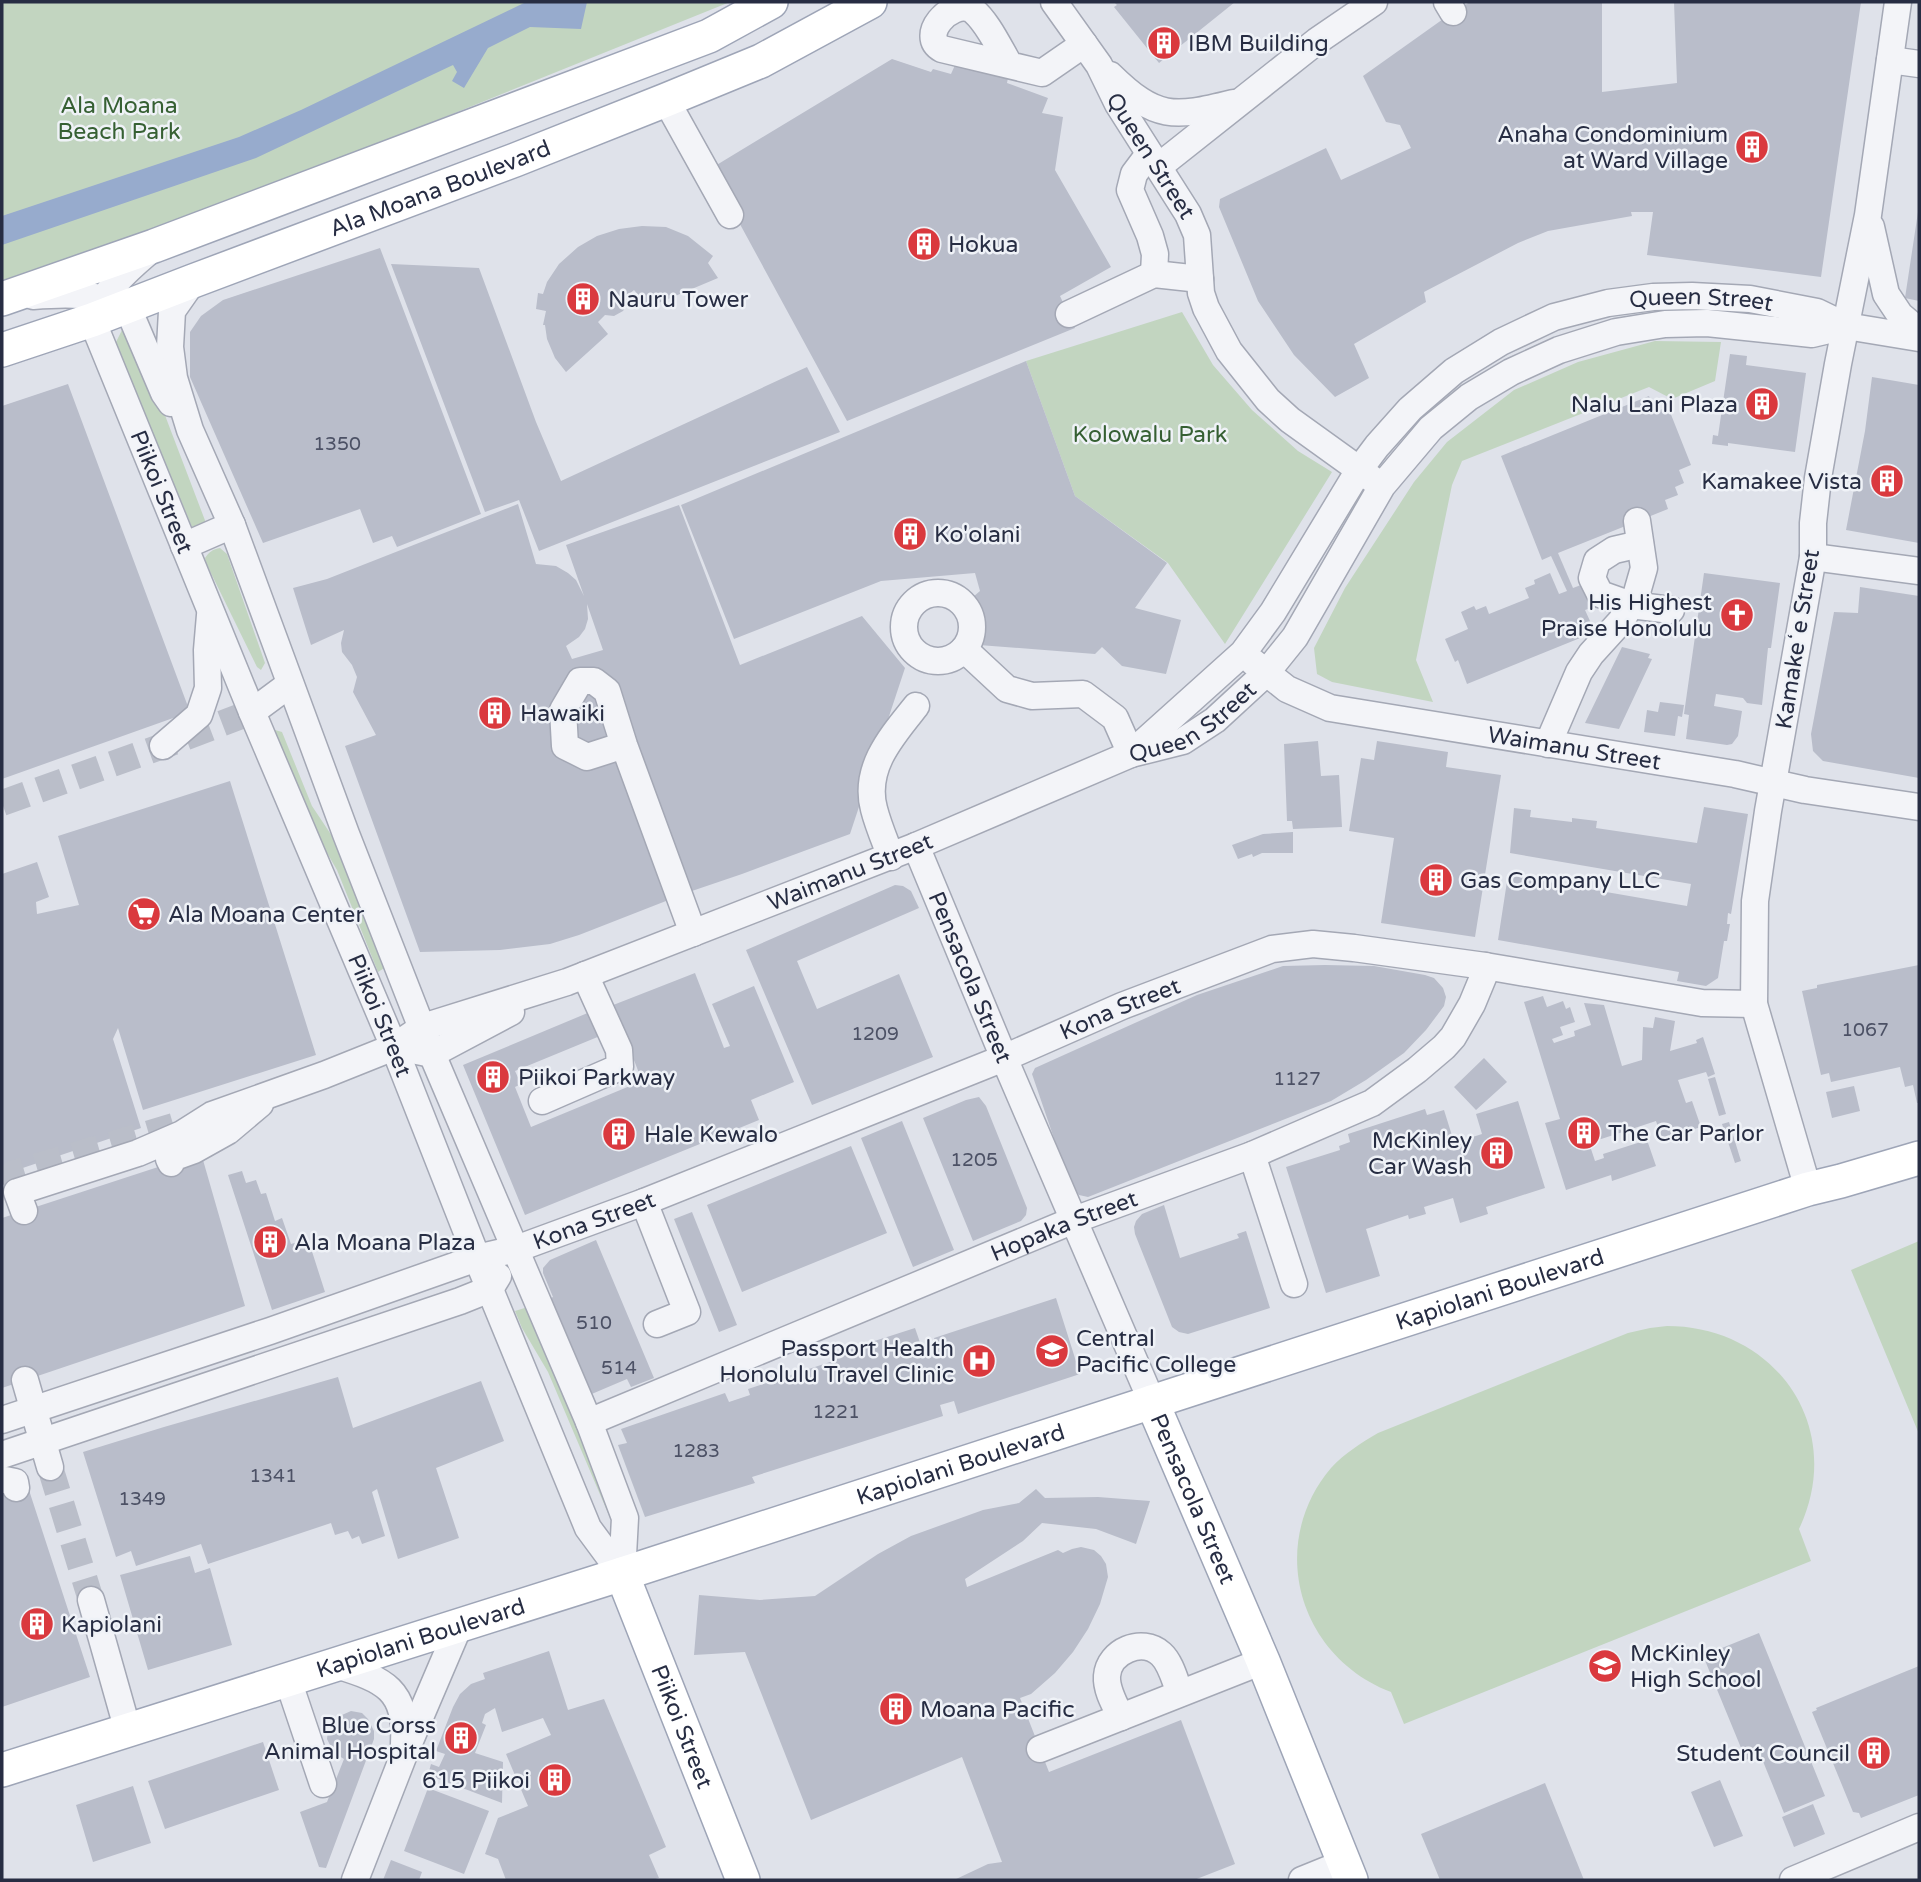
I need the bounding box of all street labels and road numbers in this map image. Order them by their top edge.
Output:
street label: Queen Street [1100,88,1201,225]
street label: Ala Moana Boulevard [326,134,555,243]
street label: Queen Street [1628,283,1776,318]
street label: Piikoi Street [124,426,199,558]
street label: Kamakeʻe Street [1770,547,1826,731]
street label: Queen Street [1126,676,1263,769]
street label: Waimanu Street [1486,721,1663,777]
street label: Waimanu Street [764,827,937,917]
street label: Pensacola Street [922,888,1018,1067]
street label: Piikoi Street [341,950,417,1081]
street label: Kona Street [1055,972,1185,1047]
street label: Hopaka Street [987,1185,1142,1268]
street label: Kona Street [529,1186,660,1257]
street label: Kapiolani Boulevard [1392,1243,1608,1337]
street label: Pensacola Street [1144,1409,1241,1589]
street label: Kapiolani Boulevard [853,1418,1068,1512]
street label: Kapiolani Boulevard [313,1593,529,1685]
street label: Piikoi Street [644,1661,718,1793]

